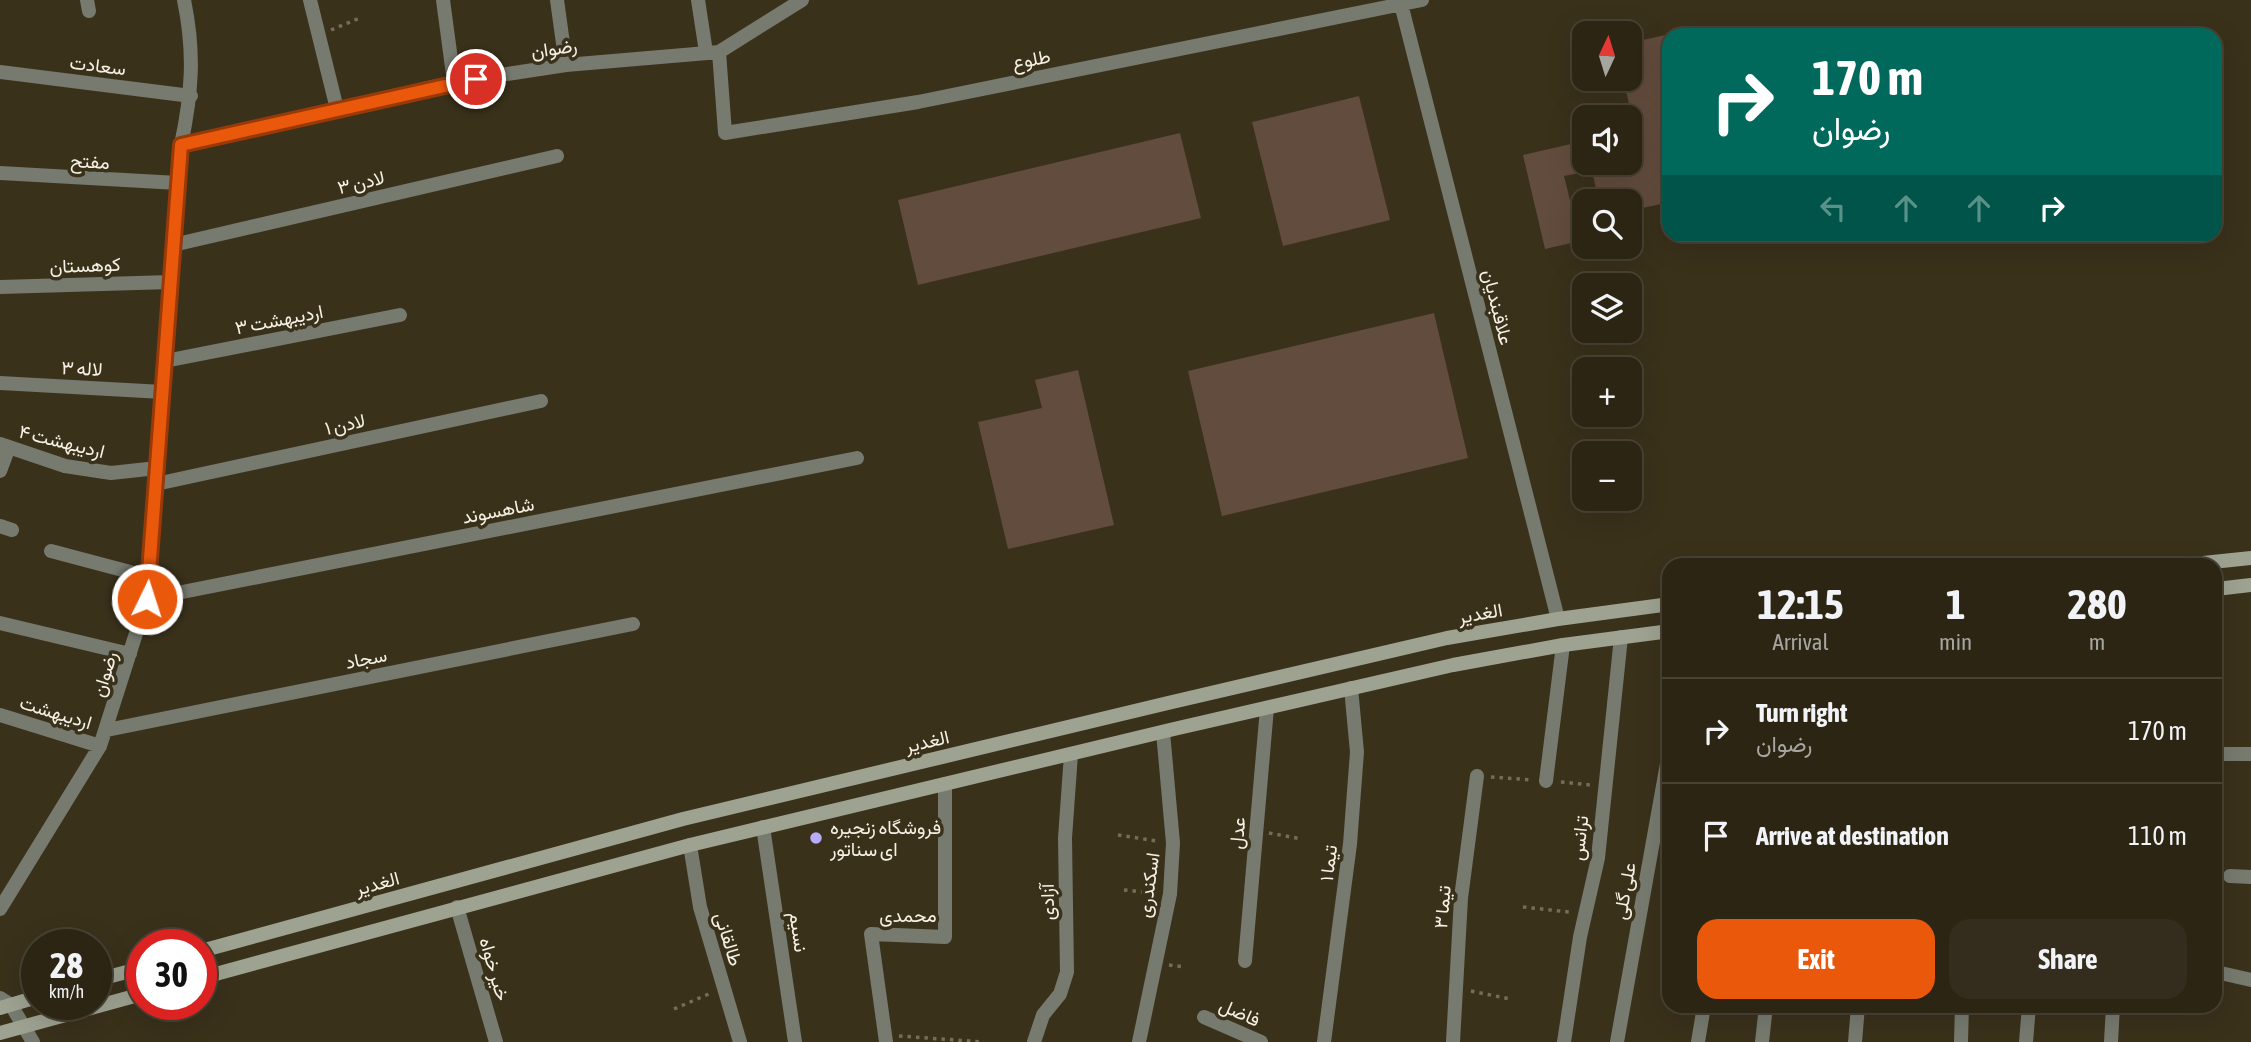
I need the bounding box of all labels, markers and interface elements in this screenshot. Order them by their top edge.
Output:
north arrow [1572,21,1642,91]
map controls [1572,21,1642,511]
street label: رضوان [529,34,579,63]
street label: طلوع [1010,45,1052,75]
pin [446,49,506,109]
text: 170 m [1812,49,1923,105]
street label: سعادت [69,51,127,79]
icon: right [1697,56,1788,147]
icon: arrive [457,60,495,98]
button: sound [1572,105,1642,175]
text: رضوان [1812,110,1891,147]
street label: مفتح [70,149,110,176]
street label: لادن ۳ [335,166,387,198]
button: search [1572,189,1642,259]
icon: left [1814,189,1852,227]
icon: ahead [1887,189,1925,227]
icon: ahead [1960,189,1998,227]
icon: right [2033,189,2071,227]
street label: کوهستان [49,253,121,278]
street label: علاقبندیان [1477,267,1518,347]
button: layers [1572,273,1642,343]
street label: اردیبهشت ۳ [233,300,325,339]
street label: لاله ۳ [61,356,103,380]
button: + [1572,357,1642,427]
street label: لادن ۱ [323,409,367,439]
street label: اردیبهشت ۴ [17,420,107,463]
button: − [1572,441,1642,511]
street label: شاهسوند [460,492,536,529]
position arrow [110,562,184,636]
text: 12:15 [1757,580,1844,628]
text: 1 [1946,580,1965,628]
text: 280 [2067,580,2127,628]
street label: الغدیر [1455,598,1504,629]
text: Arrival [1772,629,1829,655]
text: min [1939,629,1972,655]
text: m [2089,629,2105,655]
street label: سجاد [343,643,389,674]
street label: رضوان [87,648,122,700]
street label: اردیبهشت [17,691,95,734]
text: Turn right [1756,698,1847,728]
icon: right [1697,712,1735,750]
text: 170 m [2128,716,2187,746]
street label: الغدیر [902,725,952,758]
text: رضوان [1756,731,1812,757]
street label: ترانس [1566,814,1593,862]
place label: فروشگاه زنجیره ای سناتور [829,816,941,861]
street label: عدل [1225,816,1250,850]
icon: arrive [1697,817,1735,855]
text: Arrive at destination [1756,821,1949,851]
text: 110 m [2128,821,2187,851]
marker: فروشگاه زنجیره ای سناتور [808,830,824,846]
street label: تیما ۱ [1315,843,1342,883]
street label: اسکندری [1133,851,1164,919]
street label: علی گلی [1608,861,1641,921]
street label: الغدیر [352,867,402,901]
street label: آزادی [1036,882,1059,920]
street label: تیما ۳ [1429,884,1456,930]
street label: محمدی [879,904,937,927]
street label: طالقانی [709,909,748,969]
street label: نسیم [783,910,813,954]
button: Exit [1697,919,1935,999]
button: Share [1949,919,2187,999]
speed limit sign: 30 [126,929,217,1020]
street label: خیر خواه [475,935,514,1003]
text: 28 [50,945,83,985]
text: km/h [49,981,84,1002]
street label: فاضل [1216,993,1264,1032]

